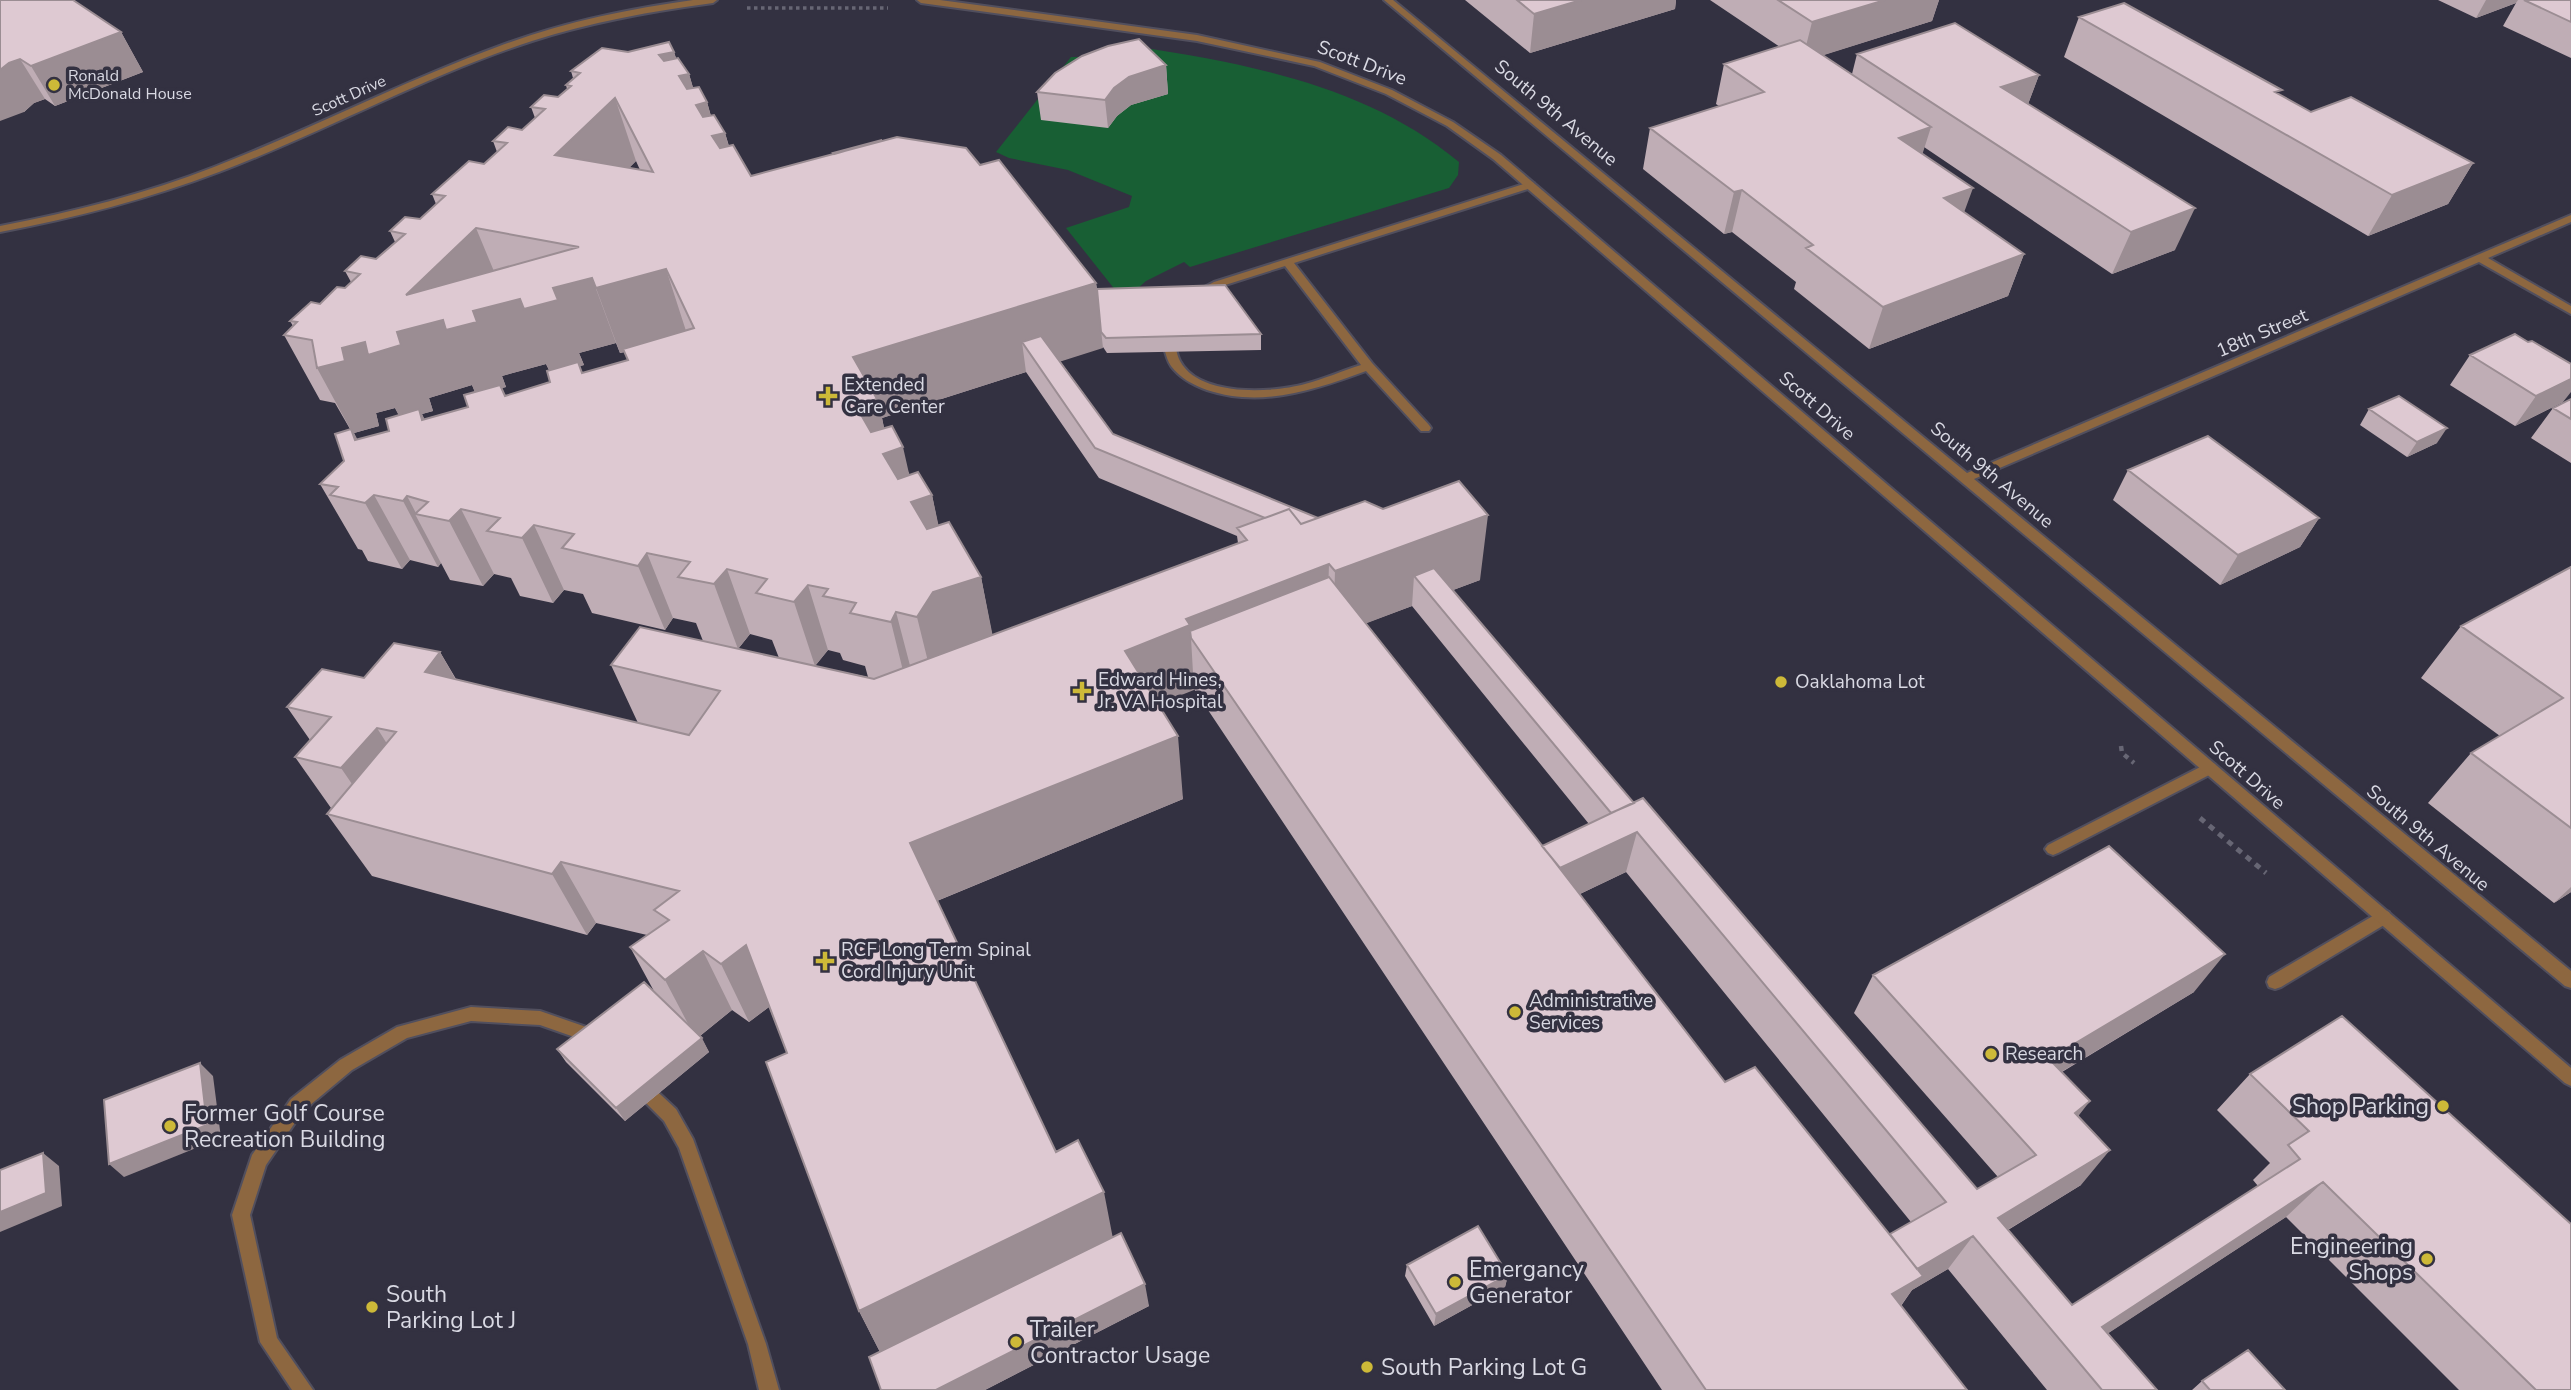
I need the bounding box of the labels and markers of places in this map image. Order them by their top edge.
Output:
place label: Ronald McDonald House [68,65,192,105]
marker: Ronald McDonald House [46,77,62,93]
place label: Extended Care Center [844,372,945,420]
marker: Extended Care Center [818,386,838,406]
place label: Edward Hines, Jr. VA Hospital [1097,667,1223,715]
place label: Oaklahoma Lot [1795,669,1925,695]
marker: Oaklahoma Lot [1773,674,1789,690]
marker: Edward Hines, Jr. VA Hospital [1072,681,1092,701]
place label: RCF Long Term Spinal Cord Injury Unit [841,937,1031,985]
marker: RCF Long Term Spinal Cord Injury Unit [815,951,835,971]
place label: Administrative Services [1529,988,1653,1036]
marker: Administrative Services [1507,1004,1523,1020]
place label: Research [2005,1041,2083,1067]
marker: Research [1983,1046,1999,1062]
place label: Shop Parking [2292,1091,2429,1122]
place label: Former Golf Course Recreation Building [184,1098,385,1155]
marker: Shop Parking [2435,1098,2451,1114]
marker: Former Golf Course Recreation Building [162,1118,178,1134]
place label: Engineering Shops [2290,1231,2413,1288]
marker: Engineering Shops [2419,1251,2435,1267]
place label: Emergancy Generator [1469,1254,1584,1311]
marker: Emergancy Generator [1447,1274,1463,1290]
place label: South Parking Lot J [386,1279,516,1336]
marker: South Parking Lot J [364,1299,380,1315]
place label: Trailer Contractor Usage [1030,1314,1210,1371]
marker: Trailer Contractor Usage [1008,1334,1024,1350]
place label: South Parking Lot G [1381,1352,1587,1383]
marker: South Parking Lot G [1359,1359,1375,1375]

